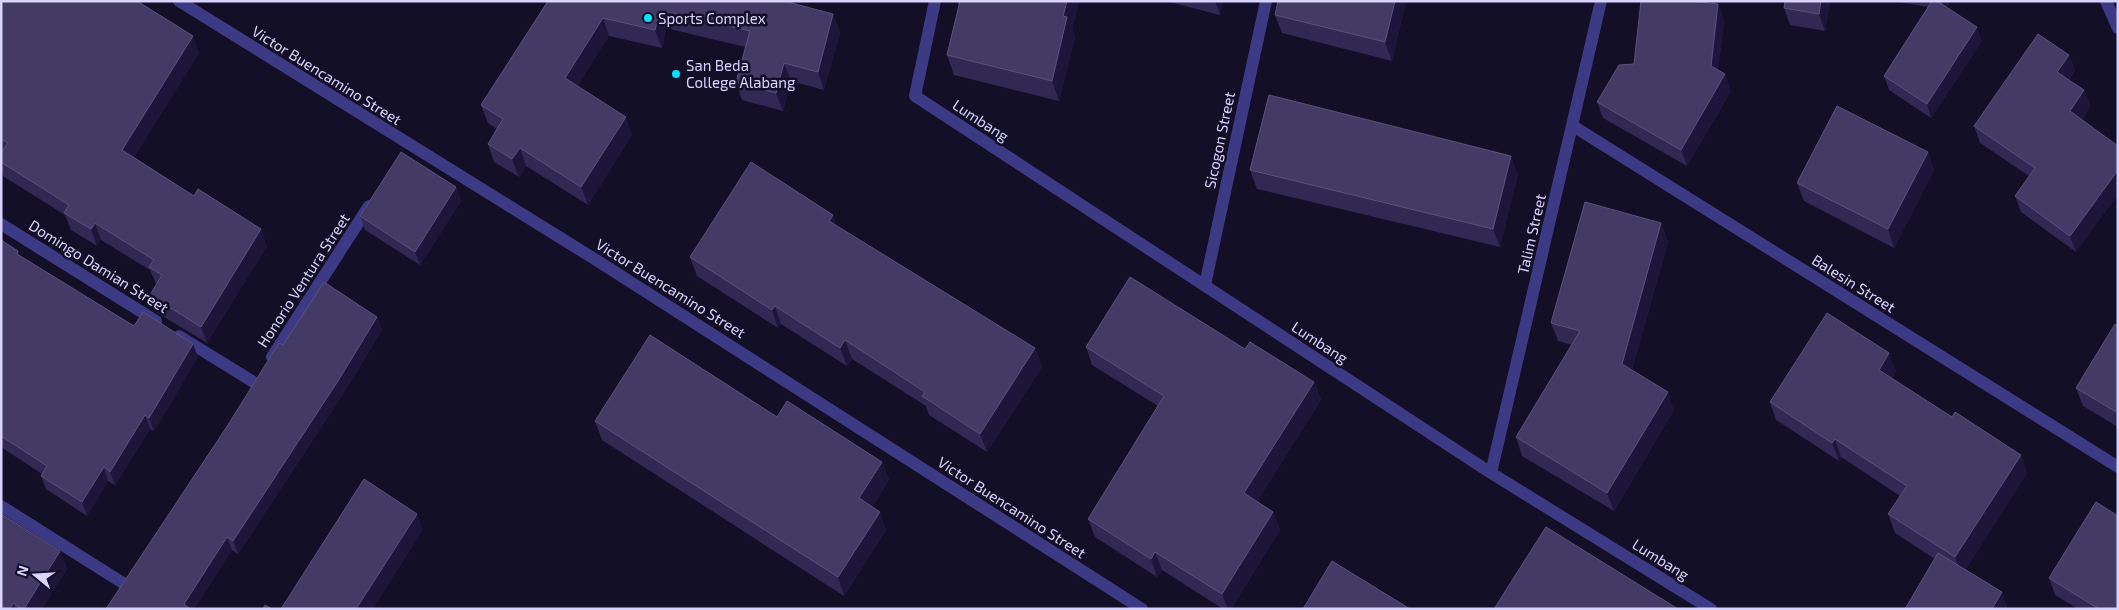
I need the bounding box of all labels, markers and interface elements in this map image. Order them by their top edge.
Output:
place label: Sports Complex [658,9,766,27]
marker: Sports Complex [642,12,654,24]
street label: Victor Buencamino Street [249,22,405,129]
place label: San Beda College Alabang [686,56,796,91]
marker: San Beda College Alabang [670,68,682,80]
street label: Sicogon Street [1200,90,1238,190]
street label: Lumbang [950,95,1013,145]
street label: Talim Street [1513,192,1549,276]
street label: Honorio Ventura Street [253,209,353,350]
street label: Domingo Damian Street [26,216,172,317]
street label: Victor Buencamino Street [593,235,749,342]
street label: Balesin Street [1809,250,1899,316]
street label: Lumbang [1289,317,1352,367]
street label: Victor Buencamino Street [935,452,1090,562]
street label: Lumbang [1629,535,1693,584]
north arrow [10,550,60,600]
text: N [13,563,32,578]

